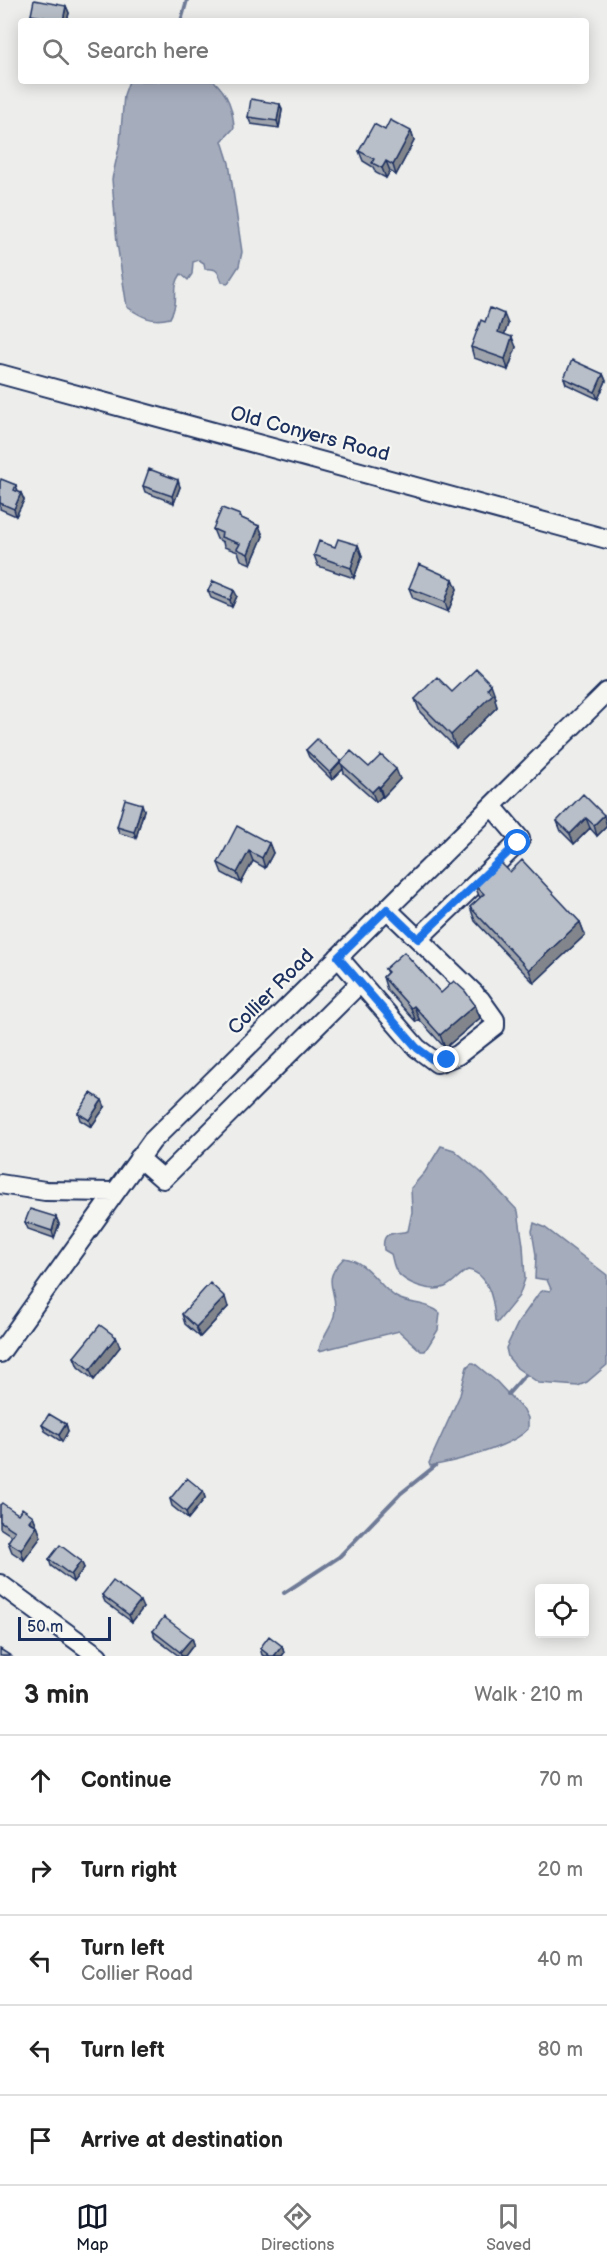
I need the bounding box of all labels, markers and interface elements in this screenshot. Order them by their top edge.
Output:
search box [18,18,589,84]
icon: search [39,35,72,68]
text: Search here [87,38,209,65]
street label: Old Conyers Road [228,401,392,467]
route start [504,829,530,855]
street label: Collier Road [223,944,319,1040]
route end [433,1046,459,1072]
map controls [535,1584,589,1638]
button: locate [535,1584,589,1638]
scale bar [18,1614,111,1642]
text: 50 m [27,1618,63,1637]
text: 3 min [24,1680,89,1711]
text: Walk · 210 m [474,1683,583,1707]
icon: ahead [24,1764,57,1797]
text: Continue [81,1767,171,1794]
text: 70 m [539,1768,583,1792]
icon: right [24,1854,57,1887]
text: Turn right [81,1857,177,1884]
text: 20 m [538,1858,583,1882]
text: Turn left [81,1935,165,1962]
icon: left [24,1944,57,1977]
text: 40 m [537,1948,583,1972]
text: Collier Road [81,1962,193,1986]
icon: left [24,2034,57,2067]
text: Turn left [81,2037,165,2064]
text: 80 m [538,2038,583,2062]
icon: arrive [24,2124,57,2157]
text: Arrive at destination [81,2127,283,2154]
tab: Map [76,2200,109,2255]
tab: Directions [261,2200,334,2255]
tab: Saved [486,2200,531,2255]

